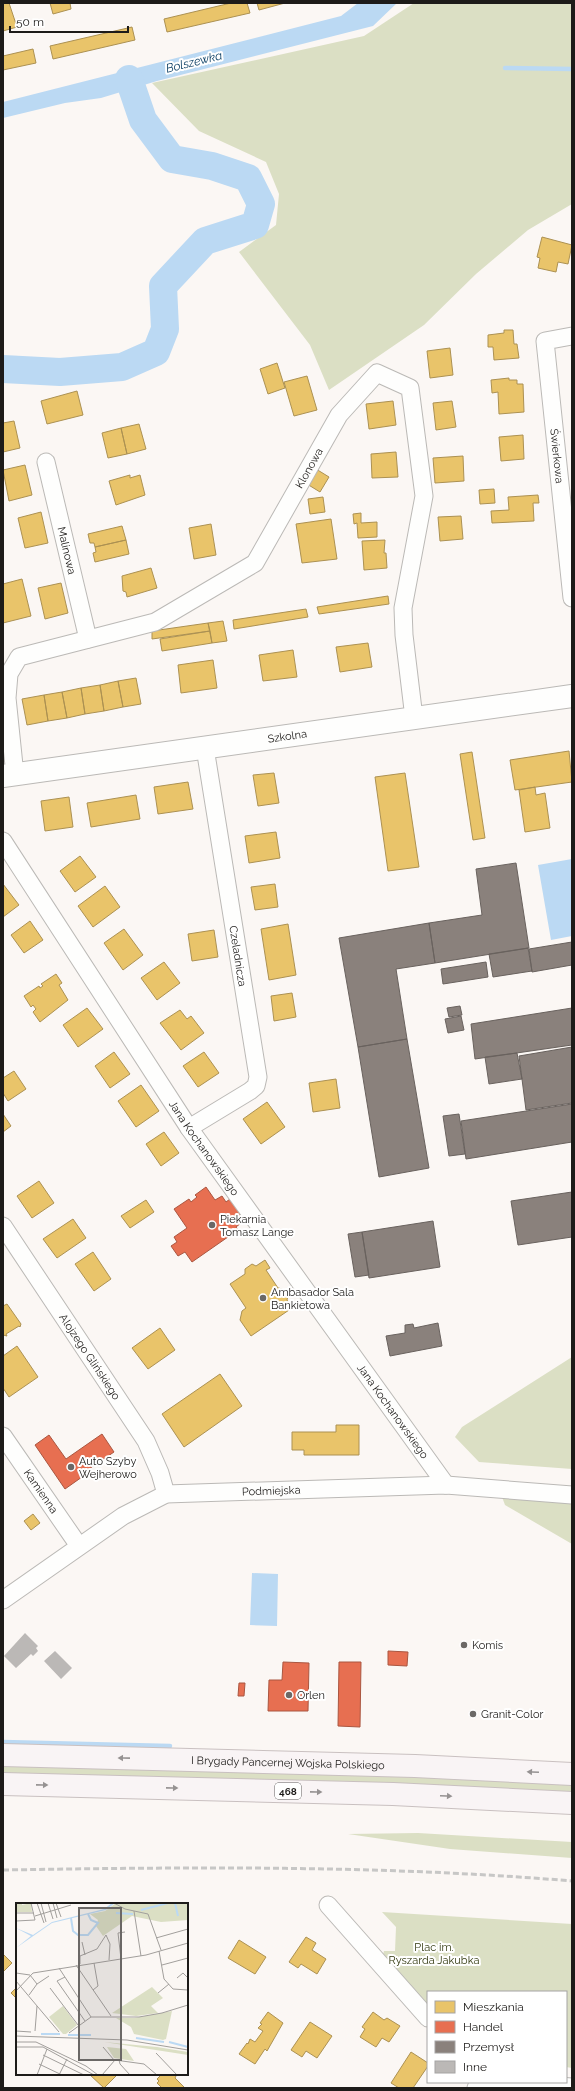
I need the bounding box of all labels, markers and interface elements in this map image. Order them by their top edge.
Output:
scale bar [10,8,128,34]
text: 50 m [16,15,44,29]
water label: Bolszewka [164,48,224,76]
street label: Świerkowa [547,428,566,484]
street label: Klonowa [293,446,326,491]
street label: Malinowa [55,526,78,576]
street label: Szkolna [267,727,308,746]
street label: Czeladnicza [226,925,249,987]
street label: Jana Kochanowskiego [166,1098,242,1199]
place label: Piekarnia Tomasz Lange [220,1213,294,1239]
marker: Piekarnia Tomasz Lange [207,1220,217,1230]
place label: Ambasador Sala Bankietowa [271,1286,354,1312]
marker: Ambasador Sala Bankietowa [258,1293,268,1303]
street label: Alojzego Glińskiego [56,1312,123,1403]
street label: Jana Kochanowskiego [354,1362,431,1462]
place label: Auto Szyby Wejherowo [79,1455,137,1481]
marker: Auto Szyby Wejherowo [66,1462,76,1472]
street label: Kamienna [21,1467,60,1516]
street label: Podmiejska [242,1484,301,1499]
place label: Komis [472,1639,503,1652]
marker: Komis [459,1640,469,1650]
place label: Orlen [297,1689,325,1702]
marker: Orlen [284,1690,294,1700]
place label: Granit-Color [481,1708,543,1721]
marker: Granit-Color [468,1709,478,1719]
street label: I Brygady Pancernej Wojska Polskiego [191,1754,385,1772]
one-way arrow [118,1755,130,1762]
one-way arrow [527,1768,539,1775]
one-way arrow [36,1782,49,1788]
road number: 468 [275,1783,301,1799]
one-way arrow [166,1785,178,1792]
one-way arrow [310,1789,323,1795]
one-way arrow [440,1793,453,1799]
inset map [16,1903,188,2075]
park label: Plac im. Ryszarda Jakubka [389,1941,479,1967]
legend [427,1991,567,2083]
text: Mieszkania [463,2000,524,2014]
text: Handel [463,2020,504,2034]
text: Przemysł [463,2040,515,2054]
text: Inne [463,2060,487,2074]

